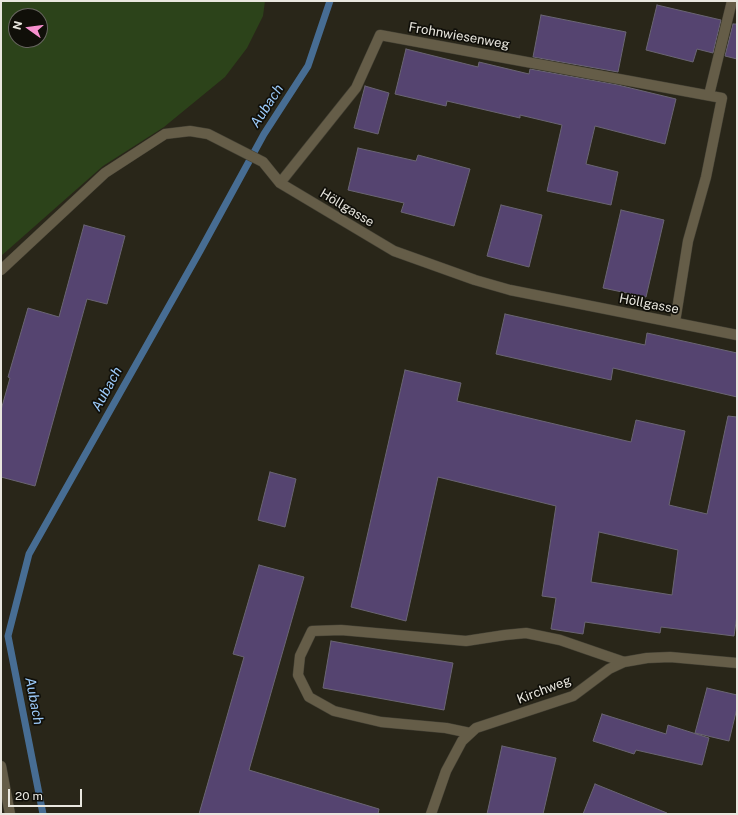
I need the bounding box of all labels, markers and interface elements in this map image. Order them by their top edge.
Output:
north arrow [8,8,48,48]
street label: Frohnwiesenweg [407,19,511,53]
text: N [10,20,24,31]
water label: Aubach [247,81,287,131]
street label: Höllgasse [317,186,377,230]
street label: Höllgasse [618,291,680,317]
water label: Aubach [88,364,126,414]
street label: Kirchweg [515,673,573,707]
water label: Aubach [21,676,47,726]
scale bar [10,781,84,807]
text: 20 m [15,789,43,803]

